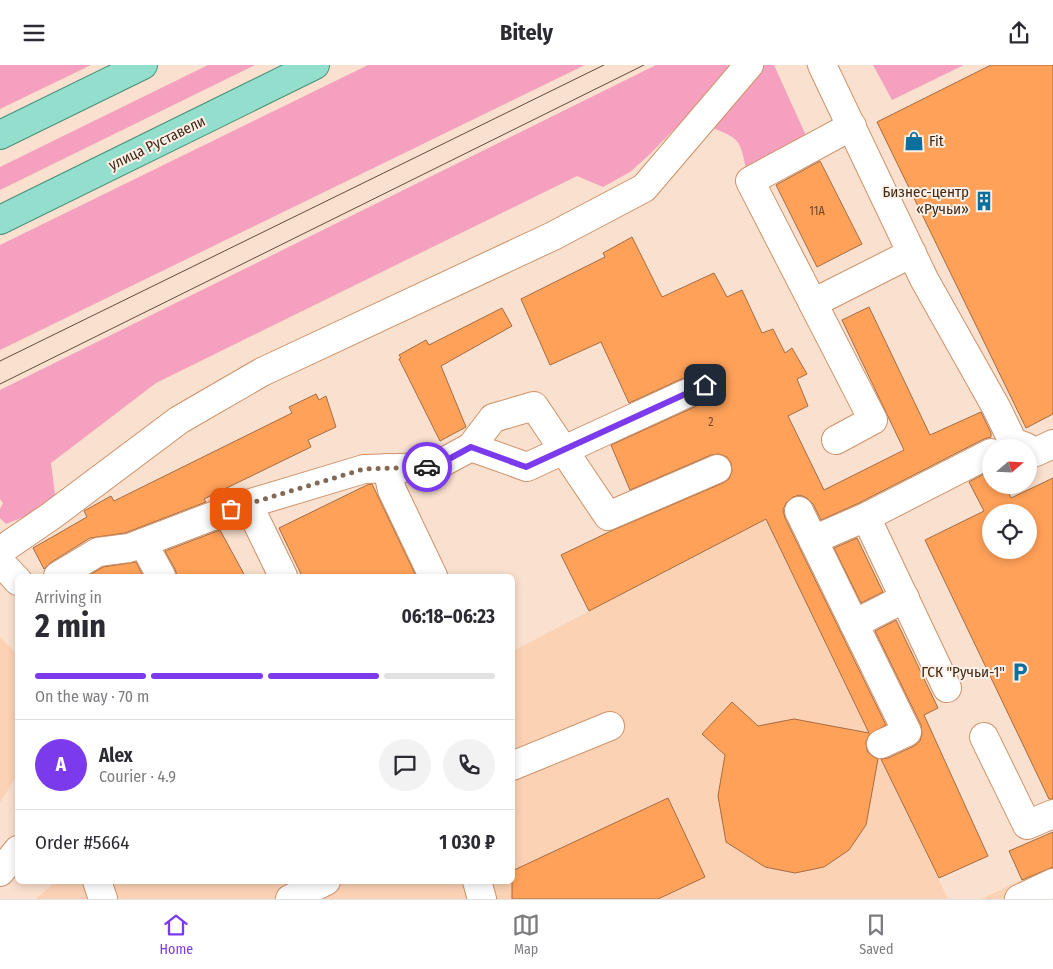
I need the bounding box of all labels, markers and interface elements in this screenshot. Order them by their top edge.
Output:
icon: menu [20,19,48,47]
text: Bitely [500,19,553,46]
icon: share [1005,19,1033,47]
street label: улица Руставели [106,112,208,174]
shop icon: Fit [903,130,925,152]
place label: Fit [929,132,944,150]
place label: Бизнес-центр «Ручьи» [882,183,969,218]
building icon: Бизнес-центр «Ручьи» [973,190,995,212]
house number: 11А [809,204,825,218]
pin [684,364,726,406]
icon: home [691,371,719,399]
house number: 2 [708,415,714,429]
north arrow [982,439,1038,494]
map controls [982,439,1037,559]
courier [402,442,452,492]
icon: car [413,453,441,481]
pin [210,488,252,530]
icon: bag [217,495,245,523]
button: locate [982,504,1037,559]
text: Arriving in [35,588,102,607]
text: 06:18–06:23 [401,605,495,628]
text: 2 min [35,607,106,645]
parking icon: ГСК "Ручьи-1" [1009,661,1031,683]
place label: ГСК "Ручьи-1" [921,663,1005,681]
text: On the way · 70 m [35,687,149,706]
button: chat [379,739,431,791]
button: phone [443,739,495,791]
text: Alex [99,744,133,767]
text: A [56,753,66,776]
text: Courier · 4.9 [99,767,176,786]
text: Order #5664 [35,831,129,854]
text: 1 030 ₽ [439,831,495,854]
tab: Home [160,911,193,958]
tab: Map [512,911,540,958]
tab: Saved [859,911,893,958]

